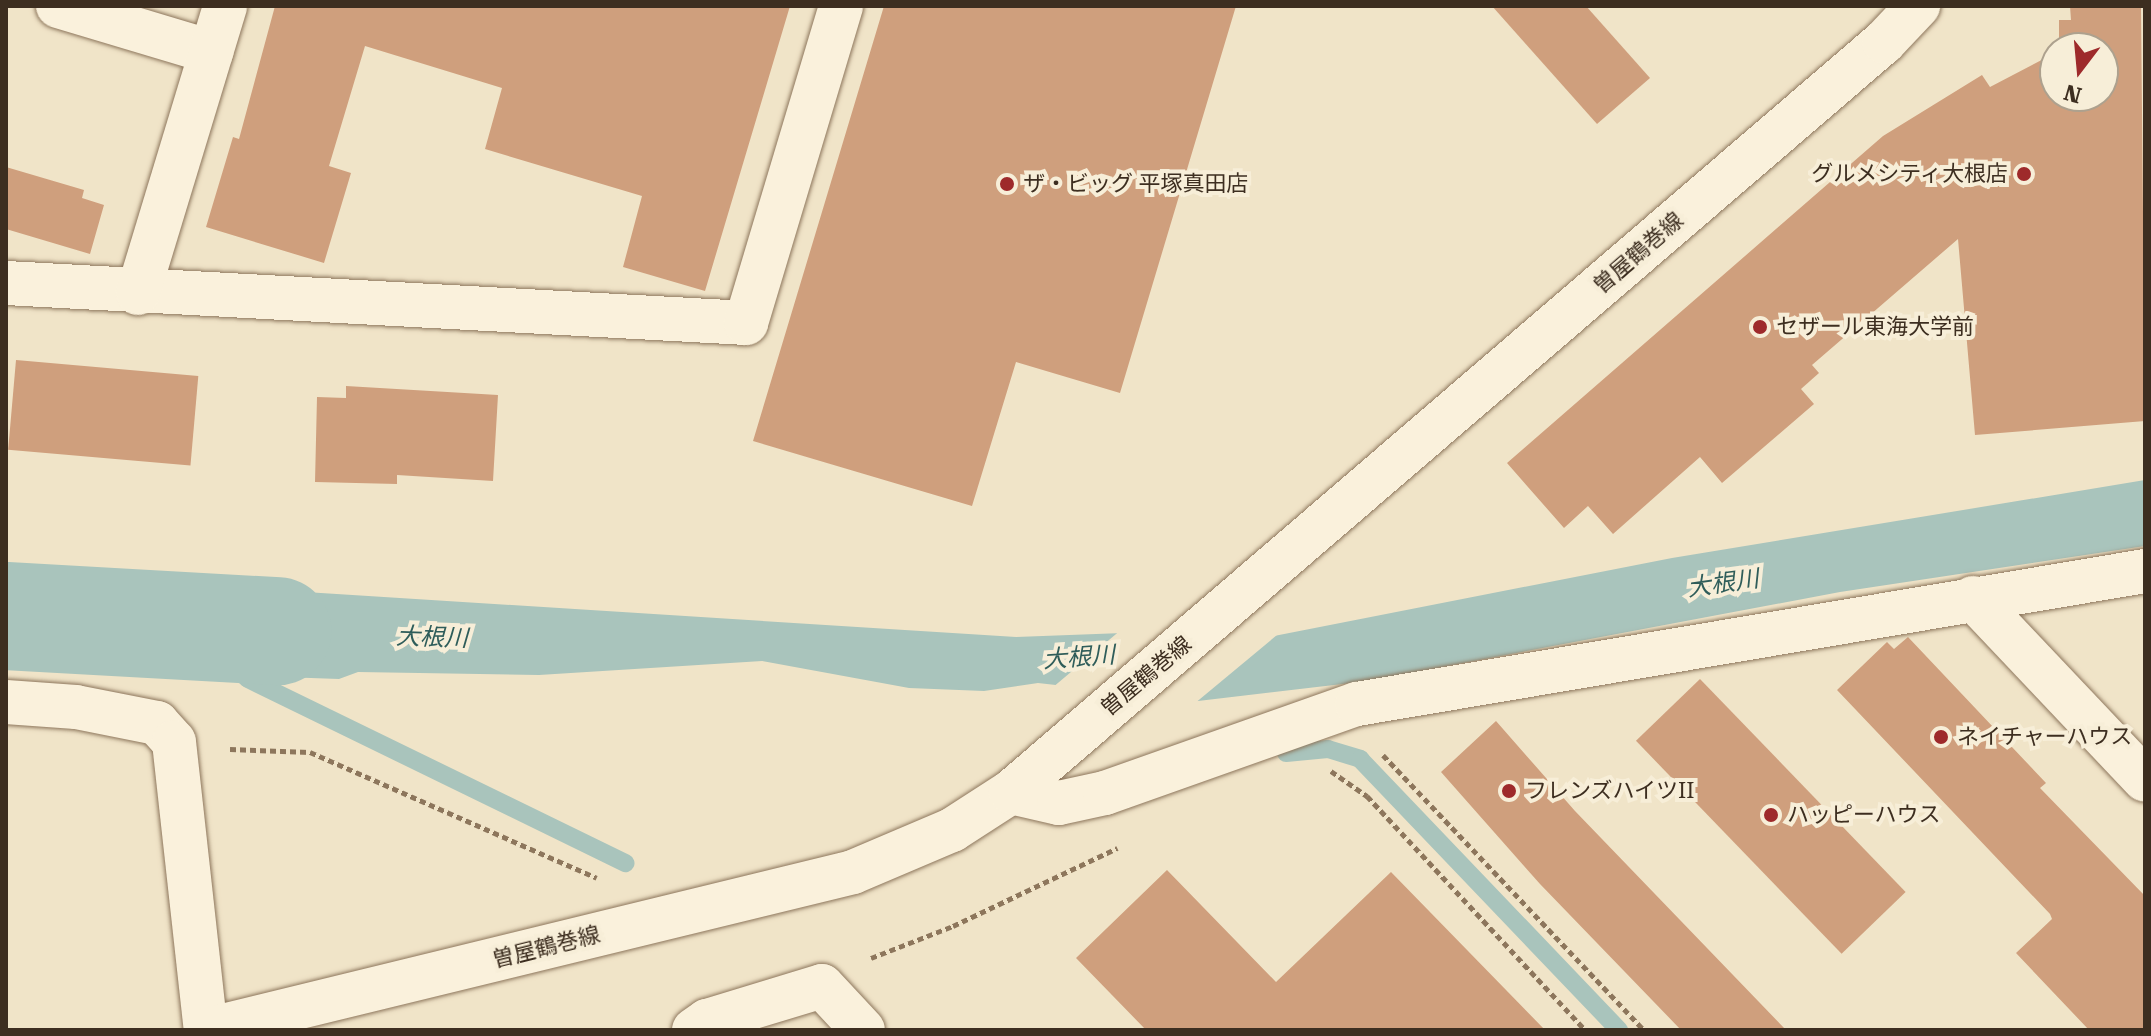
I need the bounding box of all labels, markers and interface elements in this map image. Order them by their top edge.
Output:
north arrow [2039,32,2119,112]
text: N [2061,79,2084,108]
place label: グルメシティ大根店 [1810,161,2008,187]
marker: グルメシティ大根店 [2015,165,2033,183]
place label: ザ・ビッグ 平塚真田店 [1023,171,1249,197]
marker: ザ・ビッグ 平塚真田店 [998,175,1016,193]
street label: 曽屋鶴巻線 [1588,207,1688,299]
place label: セザール東海大学前 [1776,314,1974,340]
marker: セザール東海大学前 [1751,318,1769,336]
water label: 大根川 [1685,565,1761,603]
water label: 大根川 [396,622,468,654]
street label: 曽屋鶴巻線 [1095,631,1197,721]
water label: 大根川 [1042,641,1116,675]
place label: ネイチャーハウス [1957,724,2133,750]
marker: ネイチャーハウス [1932,728,1950,746]
place label: フレンズハイツII [1525,778,1695,804]
marker: フレンズハイツII [1500,782,1518,800]
place label: ハッピーハウス [1787,802,1941,828]
marker: ハッピーハウス [1762,806,1780,824]
street label: 曽屋鶴巻線 [489,921,603,973]

